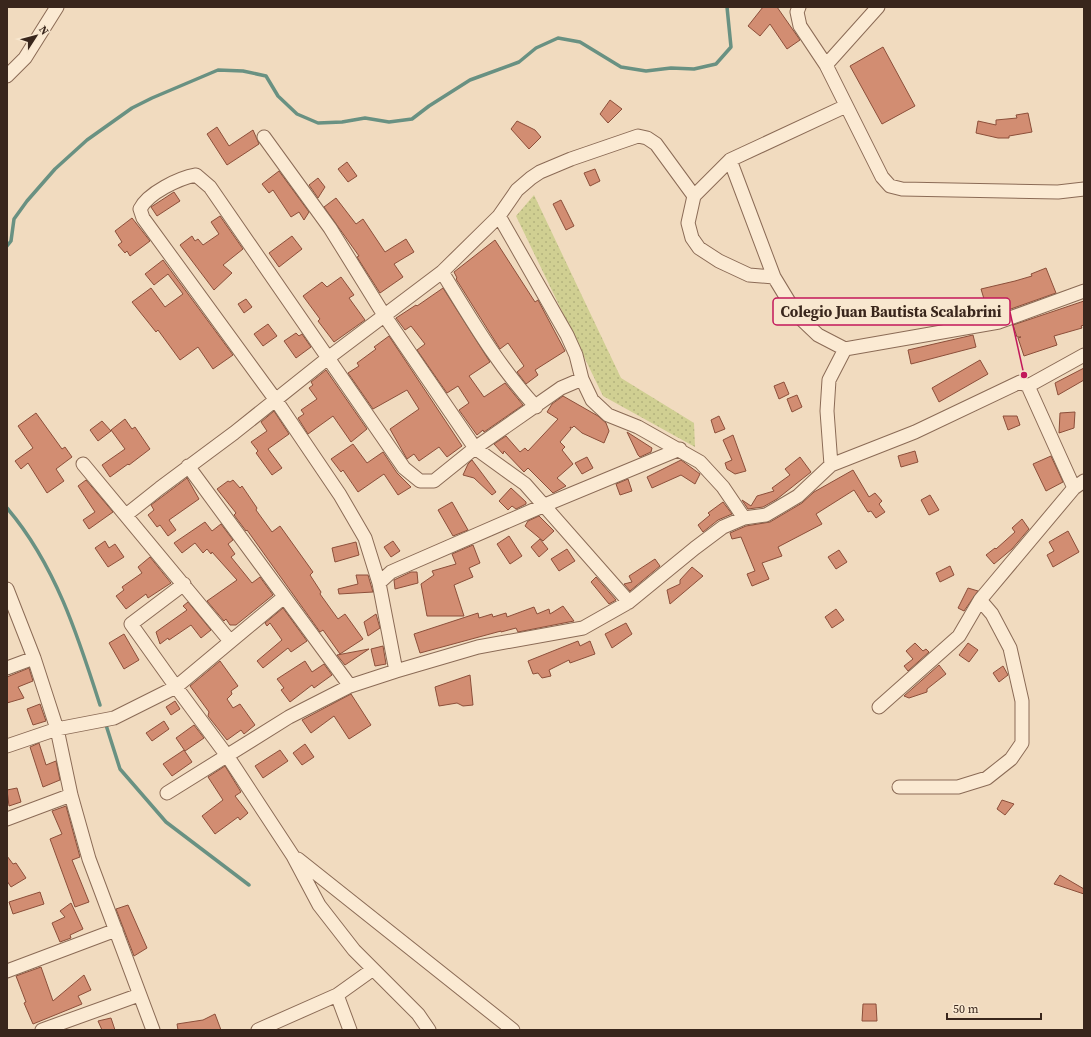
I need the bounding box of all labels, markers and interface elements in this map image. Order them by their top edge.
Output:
north arrow [16,16,56,56]
text: N [35,23,52,38]
callout: Colegio Juan Bautista Scalabrini [773,298,1010,325]
text: Colegio Juan Bautista Scalabrini [780,301,1002,322]
scale bar [947,995,1041,1021]
text: 50 m [953,1001,979,1017]

